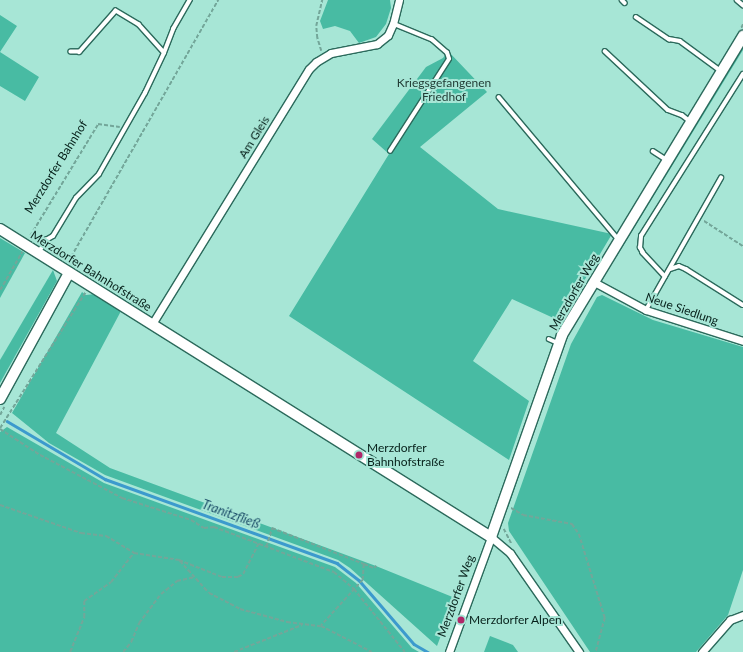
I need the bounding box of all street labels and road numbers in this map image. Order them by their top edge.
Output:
street label: Am Gleis [235,113,273,161]
street label: Merzdorfer Bahnhof [21,118,91,216]
street label: Merzdorfer Bahnhofstraße [28,228,154,314]
street label: Merzdorfer Weg [546,251,602,333]
street label: Neue Siedlung [644,290,720,328]
street label: Merzdorfer Weg [434,553,478,639]

